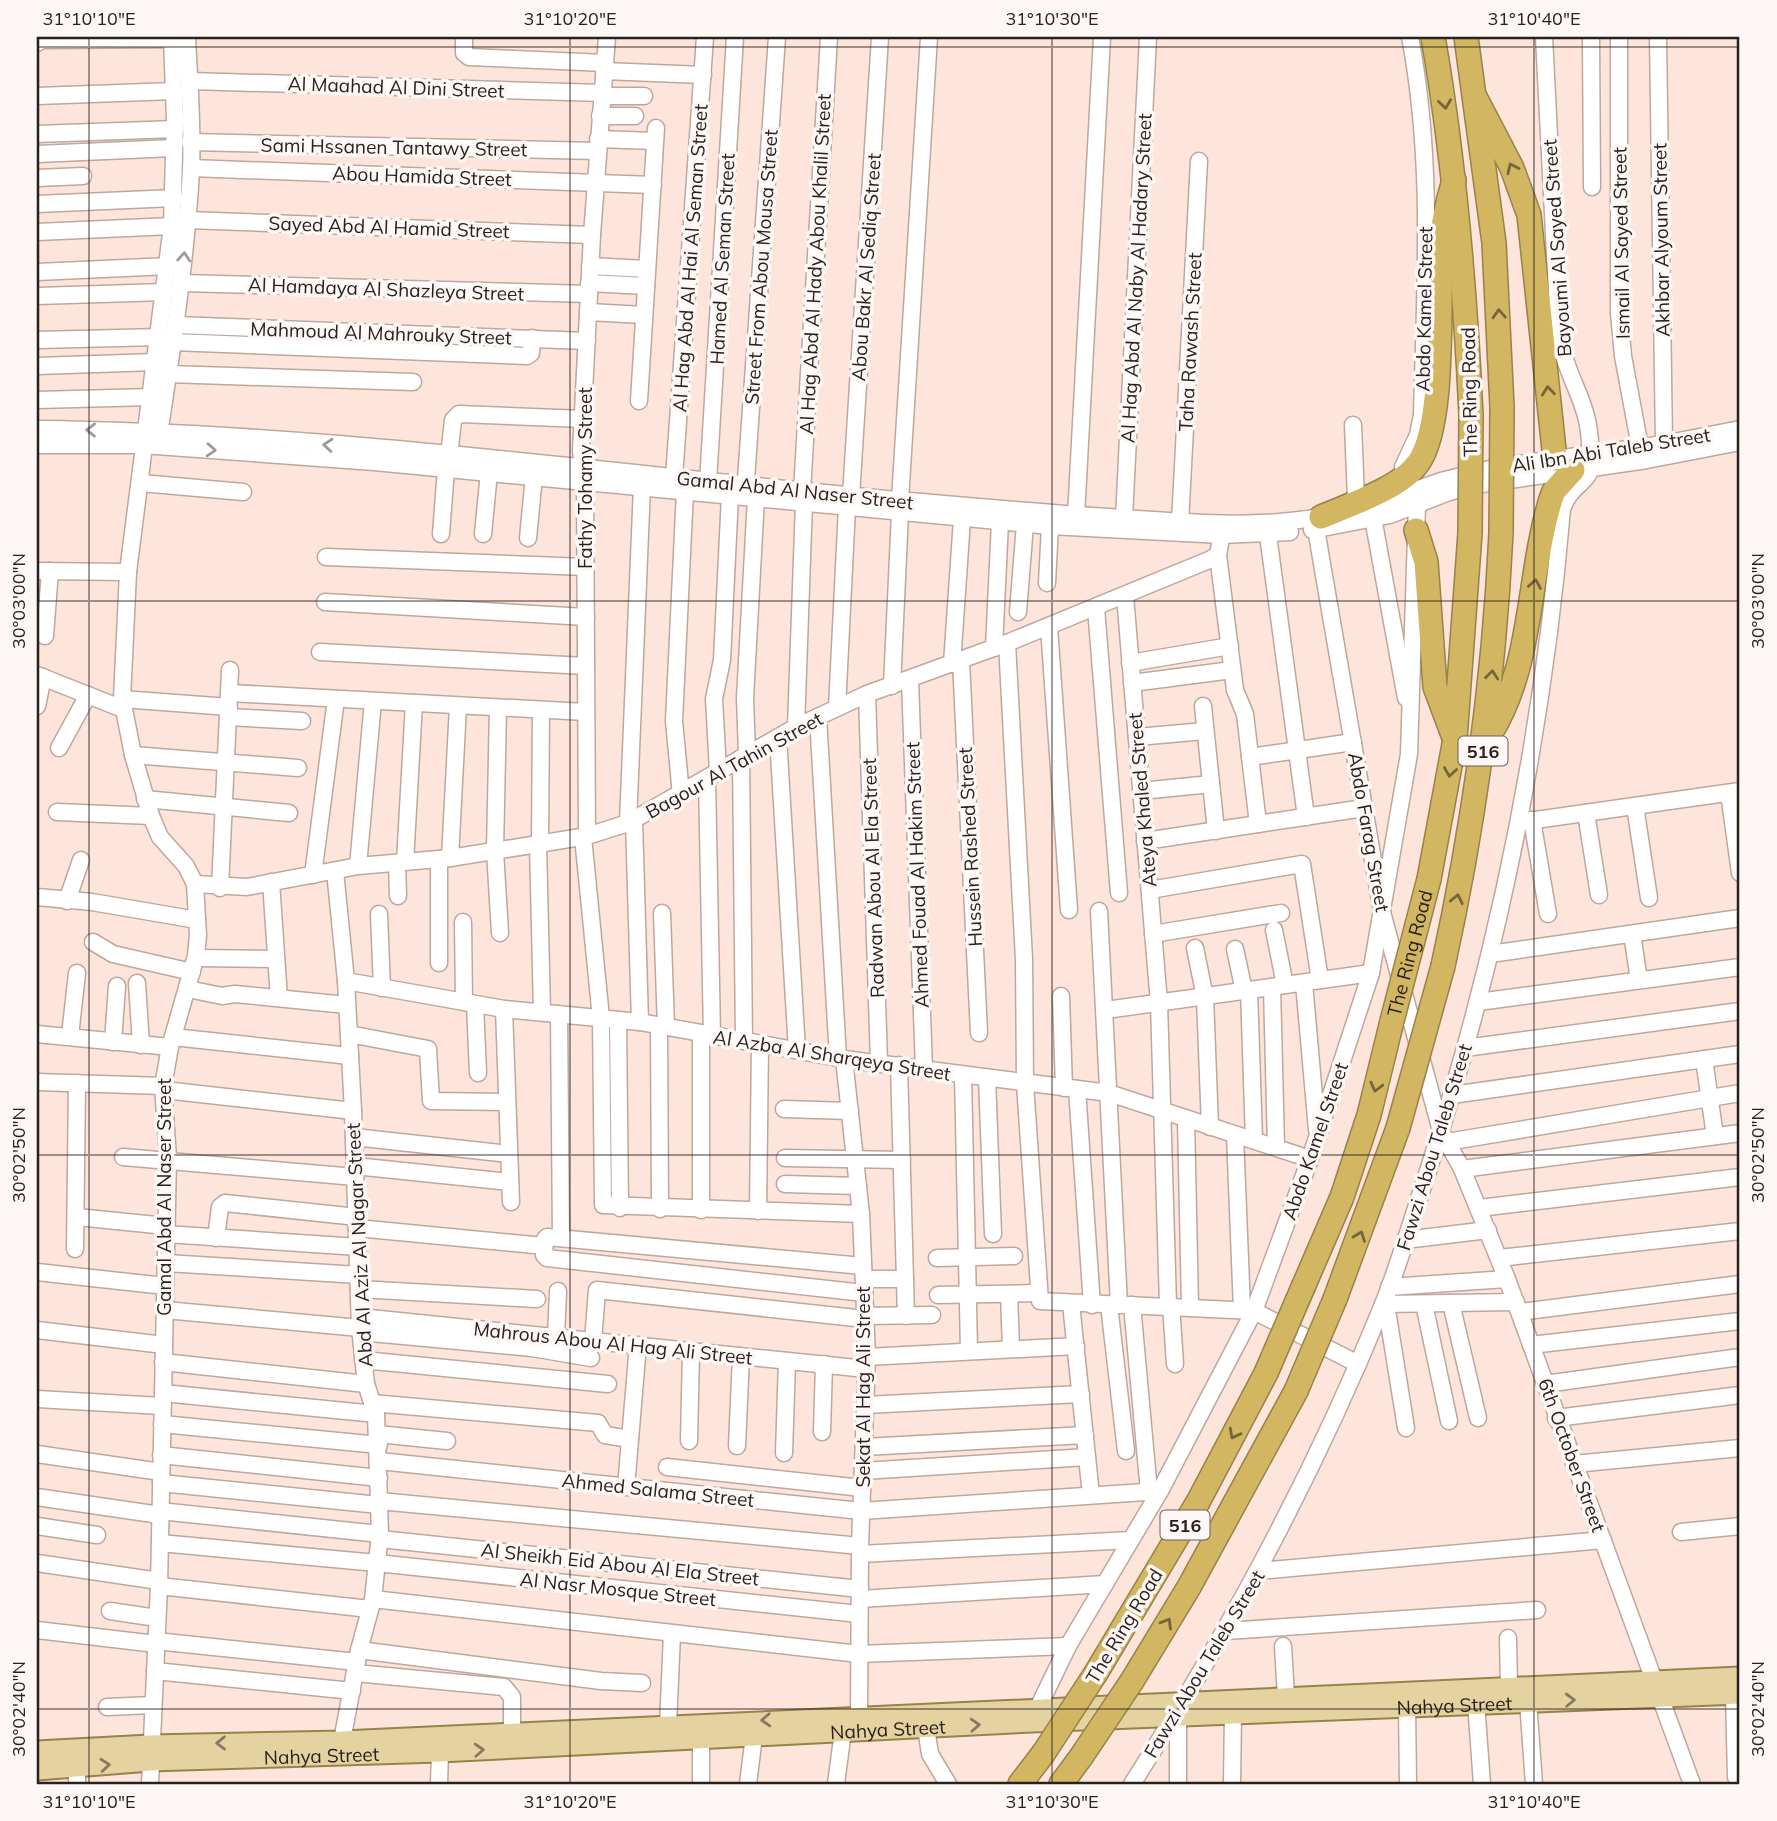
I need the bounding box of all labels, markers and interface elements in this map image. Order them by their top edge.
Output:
text: 31°10'10"E [42,7,136,30]
text: 31°10'20"E [523,7,617,30]
text: 31°10'30"E [1005,7,1099,30]
text: 31°10'40"E [1487,7,1581,30]
street label: Al Maahad Al Dini Street [287,71,505,103]
street label: Al Hag Abd Al Hady Abou Khalil Street [794,93,836,435]
one-way arrow [1437,98,1452,110]
street label: Al Hag Abd Al Hai Al Seman Street [667,103,713,413]
street label: Al Hag Abd Al Naby Al Hadary Street [1115,112,1157,443]
street label: Street From Abou Mousa Street [739,128,783,405]
street label: Sami Hssanen Tantawy Street [261,133,528,161]
street label: Bayoumi Al Sayed Street [1537,138,1577,358]
street label: Akhbar Alyoum Street [1647,142,1675,337]
street label: Ismail Al Sayed Street [1607,146,1635,339]
street label: Hamed Al Seman Street [704,152,740,365]
street label: Abou Bakr Al Sediq Street [846,152,886,382]
street label: Abou Hamida Street [332,161,513,191]
one-way arrow [1506,163,1520,175]
street label: Sayed Abd Al Hamid Street [268,211,510,243]
street label: Abdo Kamel Street [1411,226,1437,392]
one-way arrow [176,252,191,263]
street label: Taha Rawash Street [1173,252,1207,432]
street label: Al Hamdaya Al Shazleya Street [248,272,525,306]
one-way arrow [1492,308,1507,319]
street label: Mahmoud Al Mahrouky Street [250,316,512,350]
street label: The Ring Road [1456,327,1482,457]
one-way arrow [1541,385,1556,396]
street label: Fathy Tohamy Street [573,387,597,569]
one-way arrow [85,422,96,438]
street label: Ali Ibn Abi Taleb Street [1510,422,1712,478]
one-way arrow [323,438,334,453]
one-way arrow [206,442,217,457]
street label: Gamal Abd Al Naser Street [676,466,915,514]
text: 30°03'00"N [7,553,30,649]
text: 30°03'00"N [1746,553,1769,649]
one-way arrow [1527,578,1542,590]
one-way arrow [1484,669,1499,680]
street label: Bagour Al Tahin Street [641,706,827,824]
street label: Ateya Khaled Street [1122,711,1162,888]
road number: 516 [1458,736,1508,766]
street label: Ahmed Fouad Al Hakim Street [900,741,934,1008]
street label: Hussein Rashed Street [953,746,987,947]
street label: Abdo Farag Street [1343,750,1395,914]
street label: Radwan Abou Al Ela Street [857,757,889,998]
one-way arrow [1443,766,1458,778]
street label: The Ring Road [1382,887,1438,1019]
one-way arrow [1449,893,1464,905]
street label: Al Azba Al Sharqeya Street [712,1024,953,1086]
street label: Fawzi Abou Taleb Street [1391,1041,1477,1253]
street label: Abdo Kamel Street [1277,1059,1353,1223]
street label: Gamal Abd Al Naser Street [152,1078,176,1316]
one-way arrow [1370,1081,1384,1093]
text: 30°02'50"N [7,1107,30,1203]
text: 30°02'50"N [1746,1107,1769,1203]
street label: Abd Al Aziz Al Nagar Street [341,1122,377,1368]
one-way arrow [1351,1230,1365,1242]
street label: Sekat Al Hag Ali Street [851,1286,875,1488]
street label: Mahrous Abou Al Hag Ali Street [472,1316,754,1370]
street label: 6th October Street [1533,1375,1611,1535]
one-way arrow [1229,1427,1242,1439]
street label: Ahmed Salama Street [561,1468,756,1512]
road number: 516 [1160,1510,1210,1540]
street label: Al Sheikh Eid Abou Al Ela Street [480,1537,761,1591]
street label: The Ring Road [1080,1564,1168,1688]
street label: Fawzi Abou Taleb Street [1138,1566,1270,1762]
street label: Al Nasr Mosque Street [519,1567,718,1611]
one-way arrow [1159,1618,1172,1631]
text: 30°02'40"N [7,1661,30,1757]
text: 30°02'40"N [1746,1661,1769,1757]
street label: Nahya Street [1396,1691,1513,1720]
one-way arrow [1565,1692,1576,1708]
one-way arrow [761,1712,772,1727]
street label: Nahya Street [830,1714,947,1744]
one-way arrow [970,1718,981,1733]
one-way arrow [215,1735,226,1751]
street label: Nahya Street [263,1742,380,1769]
one-way arrow [474,1742,485,1757]
one-way arrow [100,1758,111,1773]
text: 31°10'10"E [42,1790,136,1813]
text: 31°10'20"E [523,1790,617,1813]
text: 31°10'30"E [1005,1790,1099,1813]
text: 31°10'40"E [1487,1790,1581,1813]

